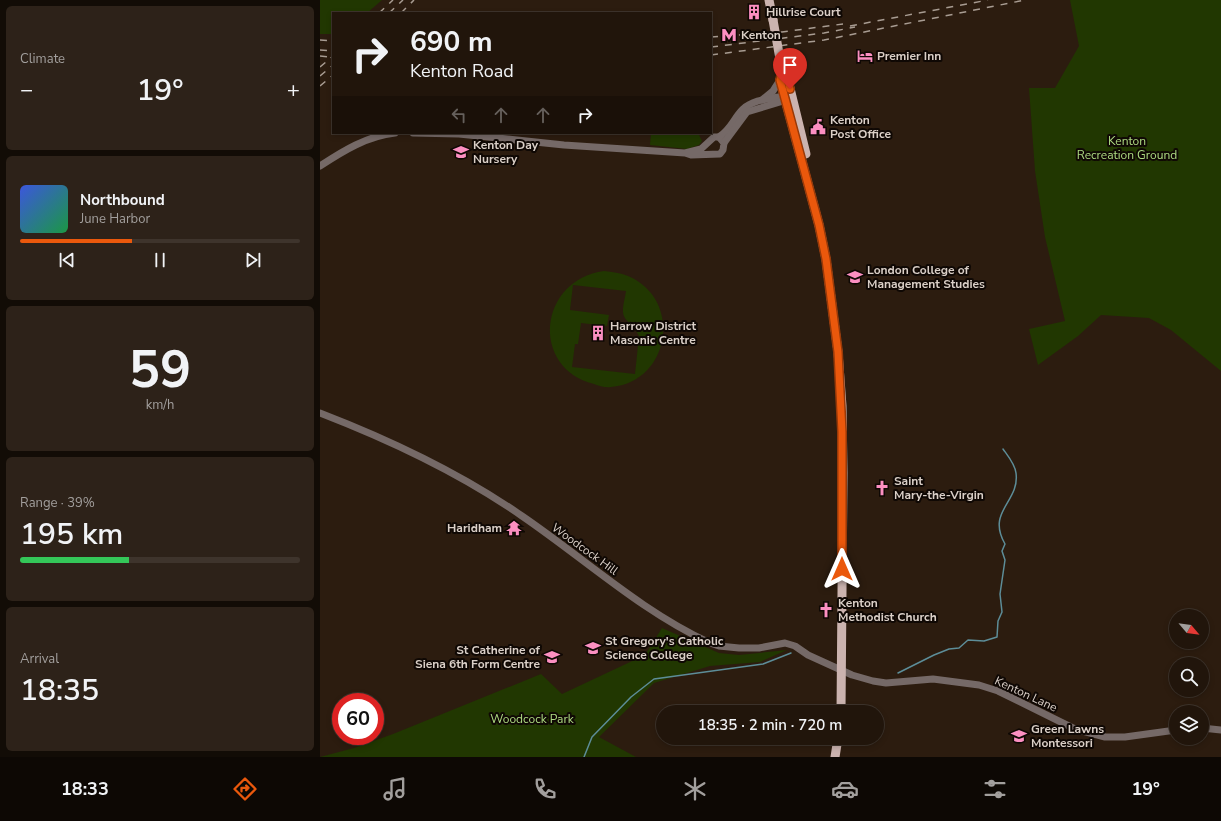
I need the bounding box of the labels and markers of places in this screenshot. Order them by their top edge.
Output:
building icon: Hillrise Court [745,3,763,21]
place label: Hillrise Court [766,4,841,20]
metro station icon: Kenton [720,26,738,44]
place label: Kenton [741,27,781,43]
hotel icon: Premier Inn [856,47,874,65]
pin [773,48,807,89]
place label: Premier Inn [877,48,941,64]
place label: Kenton Post Office [830,112,891,142]
public building icon: Kenton Post Office [809,118,827,136]
place label: Kenton Day Nursery [473,137,539,167]
school or university icon: Kenton Day Nursery [452,143,470,161]
place label: London College of Management Studies [867,262,985,292]
school or university icon: London College of Management Studies [846,268,864,286]
place label: Harrow District Masonic Centre [610,318,696,348]
building icon: Harrow District Masonic Centre [589,324,607,342]
place label: Saint Mary-the-Virgin [894,473,984,503]
church icon: Saint Mary-the-Virgin [873,479,891,497]
temple icon: Haridham [505,519,523,537]
place label: Haridham [447,520,502,536]
place label: Kenton Methodist Church [838,595,937,625]
church icon: Kenton Methodist Church [817,601,835,619]
place label: St Gregory's Catholic Science College [605,633,724,663]
school or university icon: St Gregory's Catholic Science College [584,639,602,657]
place label: St Catherine of Siena 6th Form Centre [415,642,541,672]
school or university icon: St Catherine of Siena 6th Form Centre [543,648,561,666]
place label: Green Lawns Montessori [1031,721,1104,751]
school or university icon: Green Lawns Montessori [1010,727,1028,745]

